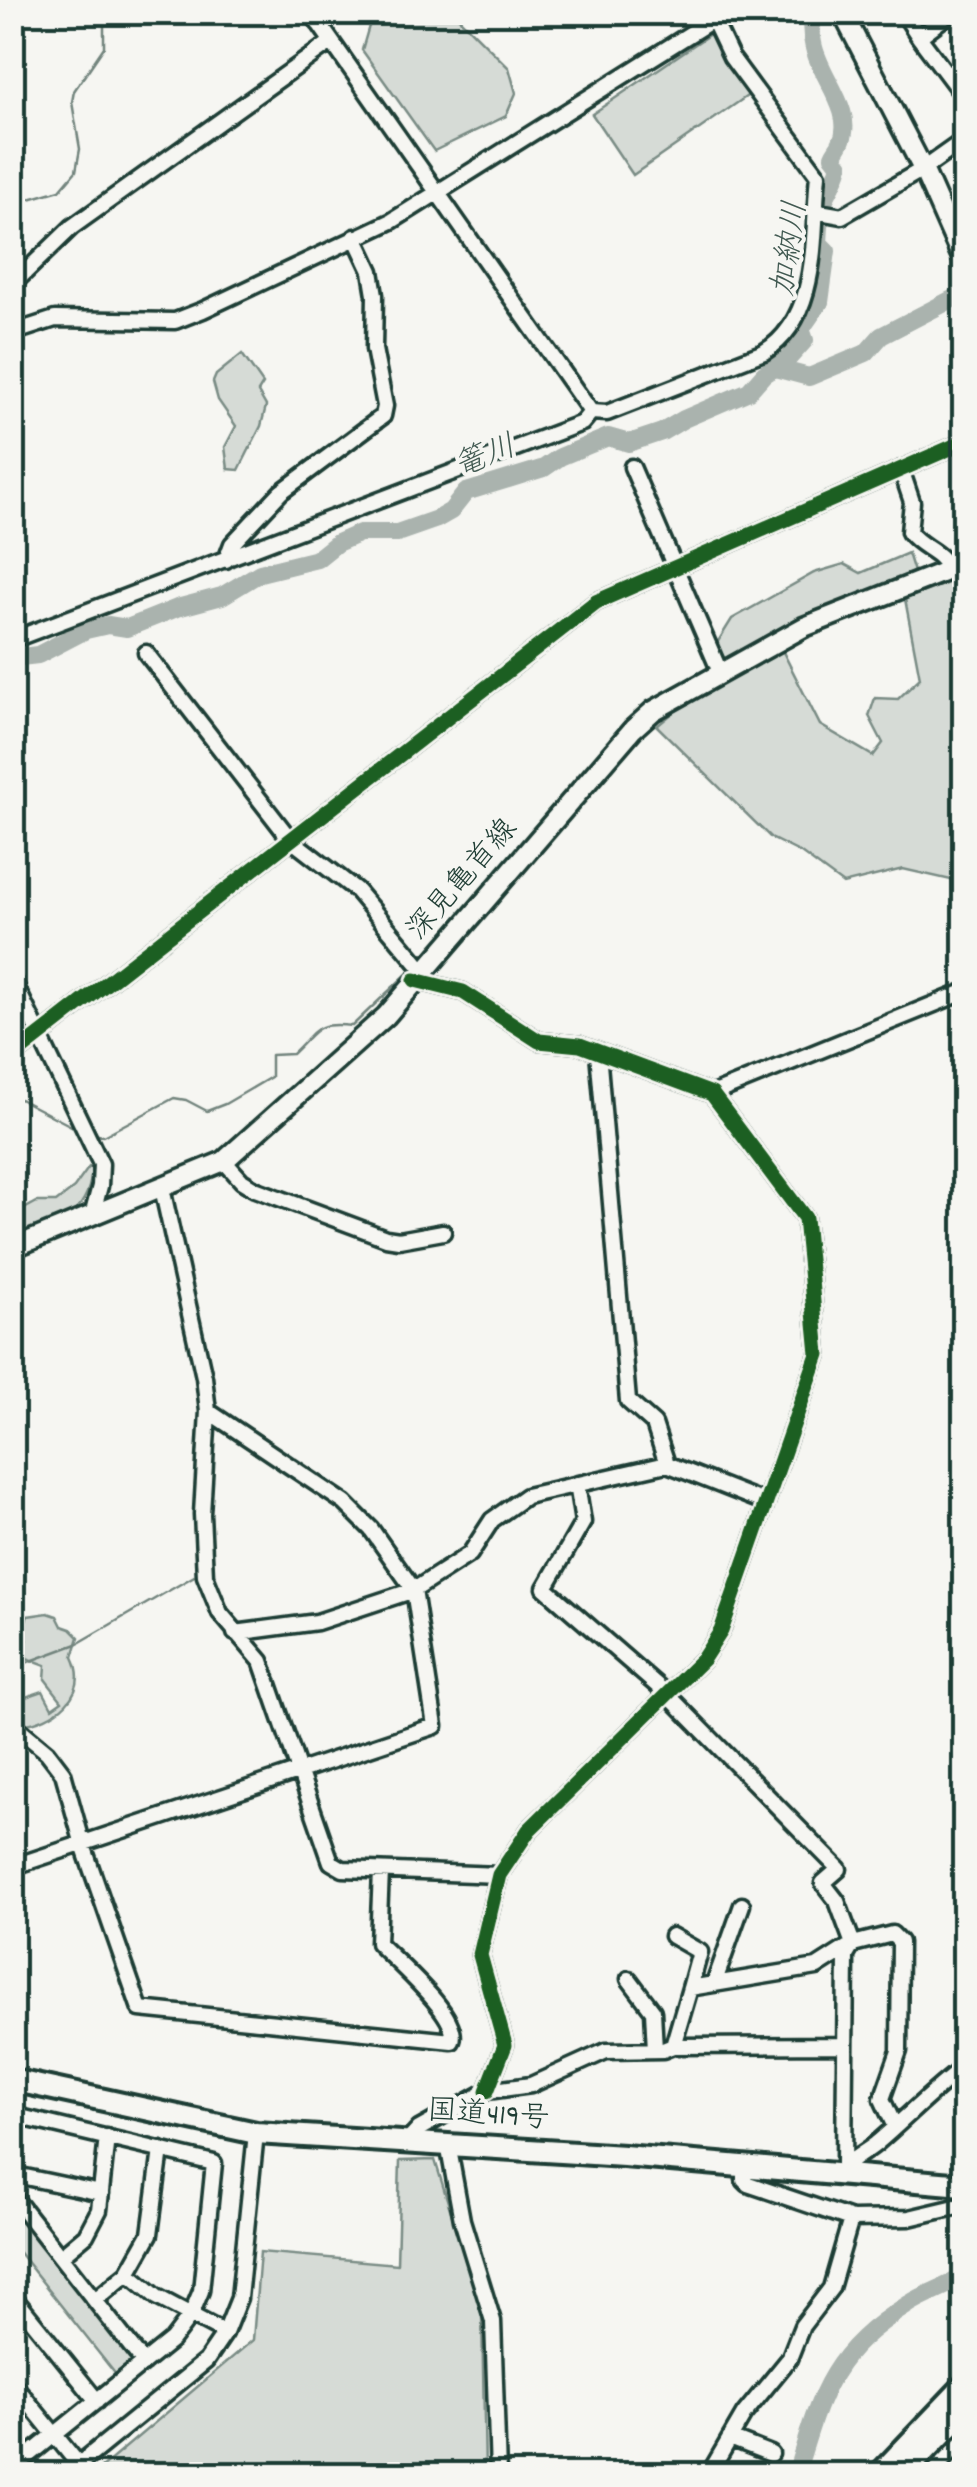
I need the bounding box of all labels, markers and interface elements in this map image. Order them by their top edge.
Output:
water label: 加納川 [763,198,821,300]
water label: 篭川 [448,426,524,492]
street label: 深見亀首線 [399,810,529,952]
street label: 国道419号 [425,2091,551,2143]

